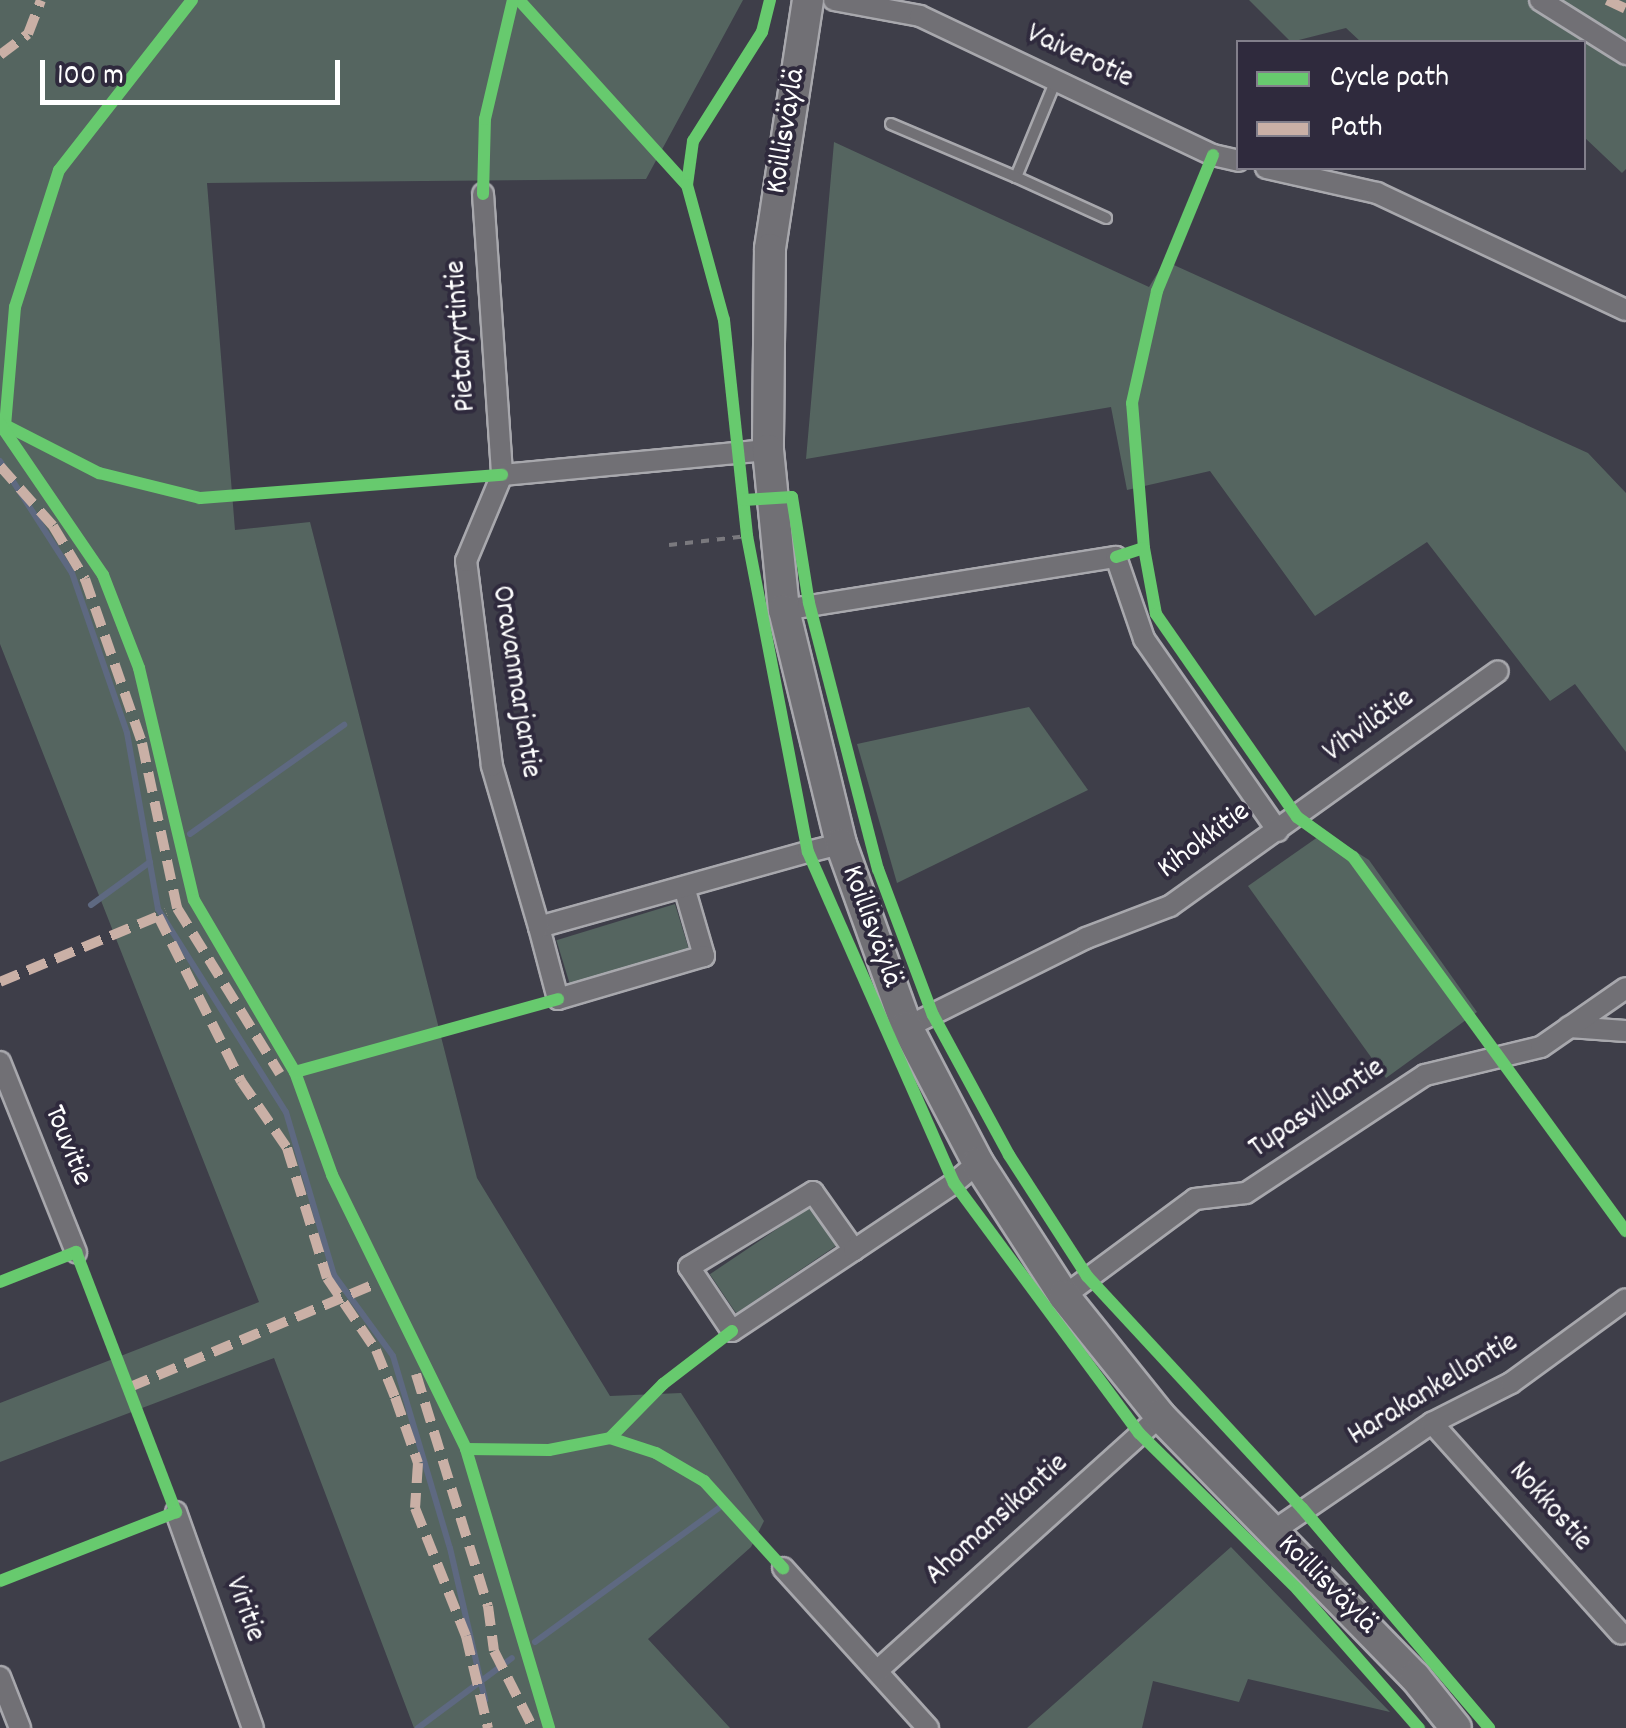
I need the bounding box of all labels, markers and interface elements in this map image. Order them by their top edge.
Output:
street label: Vaiverotie [1020,18,1138,98]
scale bar [45,40,345,102]
legend [1236,40,1586,170]
text: 100 m [57,56,124,99]
text: Cycle path [1330,58,1449,101]
street label: Koillisväylä [760,66,816,196]
text: Path [1330,108,1383,151]
street label: Pietaryrtintie [440,259,486,413]
street label: Oravanmarjantie [481,583,547,781]
street label: Vihvilätie [1318,682,1422,772]
street label: Kihokkitie [1152,796,1258,888]
street label: Koillisväylä [831,861,909,993]
street label: Tupasvillantie [1244,1052,1392,1168]
street label: Touvitie [34,1101,98,1191]
street label: Harakankellontie [1343,1326,1525,1456]
street label: Ahomansikantie [919,1447,1077,1595]
street label: Nokkostie [1499,1456,1599,1560]
street label: Koillisväylä [1268,1528,1384,1644]
street label: Viritie [215,1573,271,1647]

